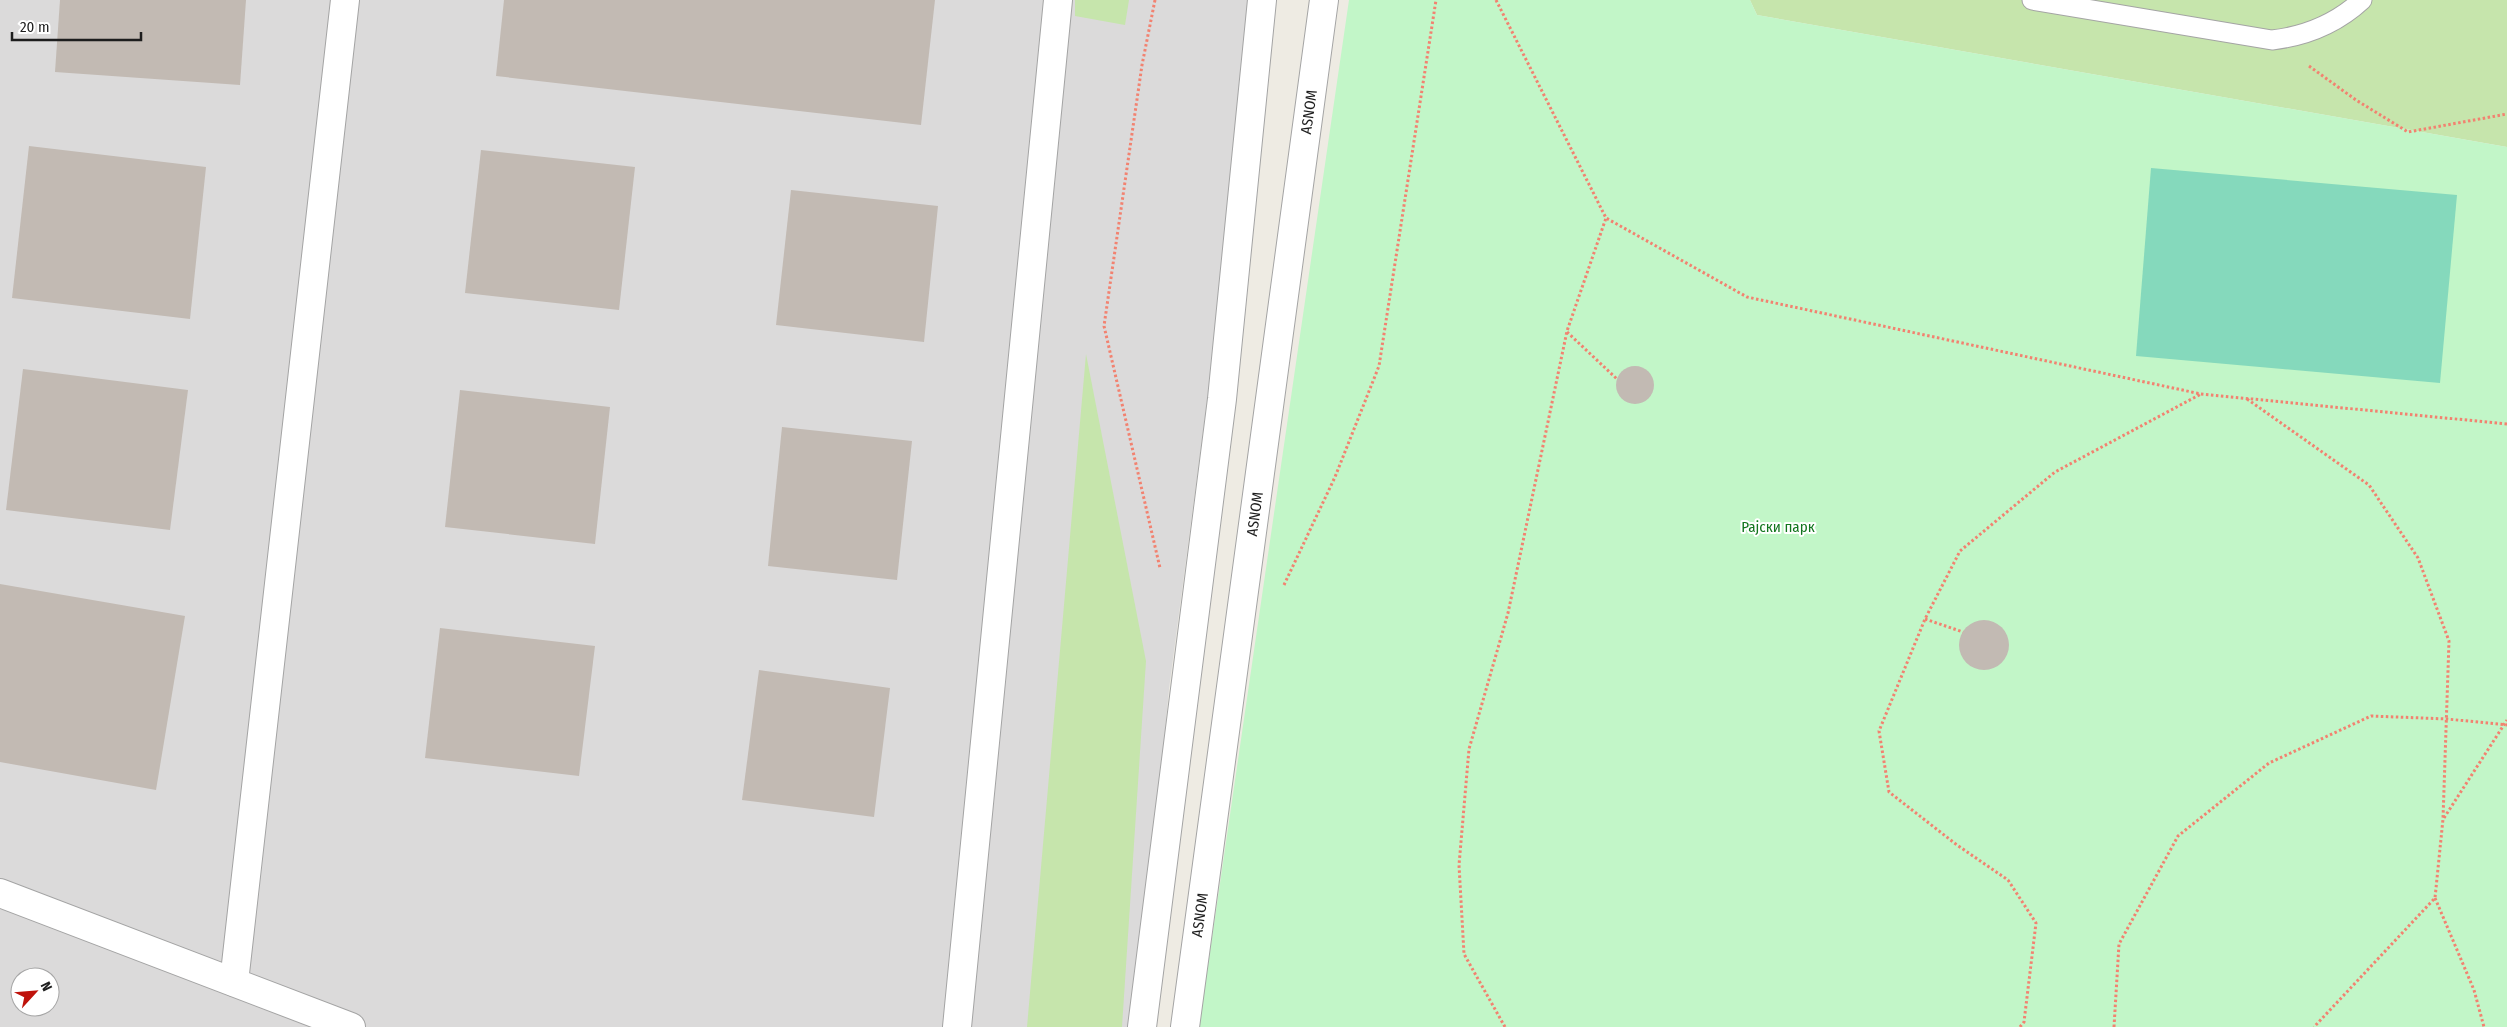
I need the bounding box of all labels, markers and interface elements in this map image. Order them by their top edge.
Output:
scale bar [12,10,141,42]
text: 20 m [20,18,50,36]
street label: ASNOM [1297,89,1321,135]
street label: ASNOM [1243,491,1267,537]
park label: Рајски парк [1741,518,1815,536]
street label: ASNOM [1188,892,1212,938]
north arrow [10,967,60,1017]
text: N [37,979,56,994]

